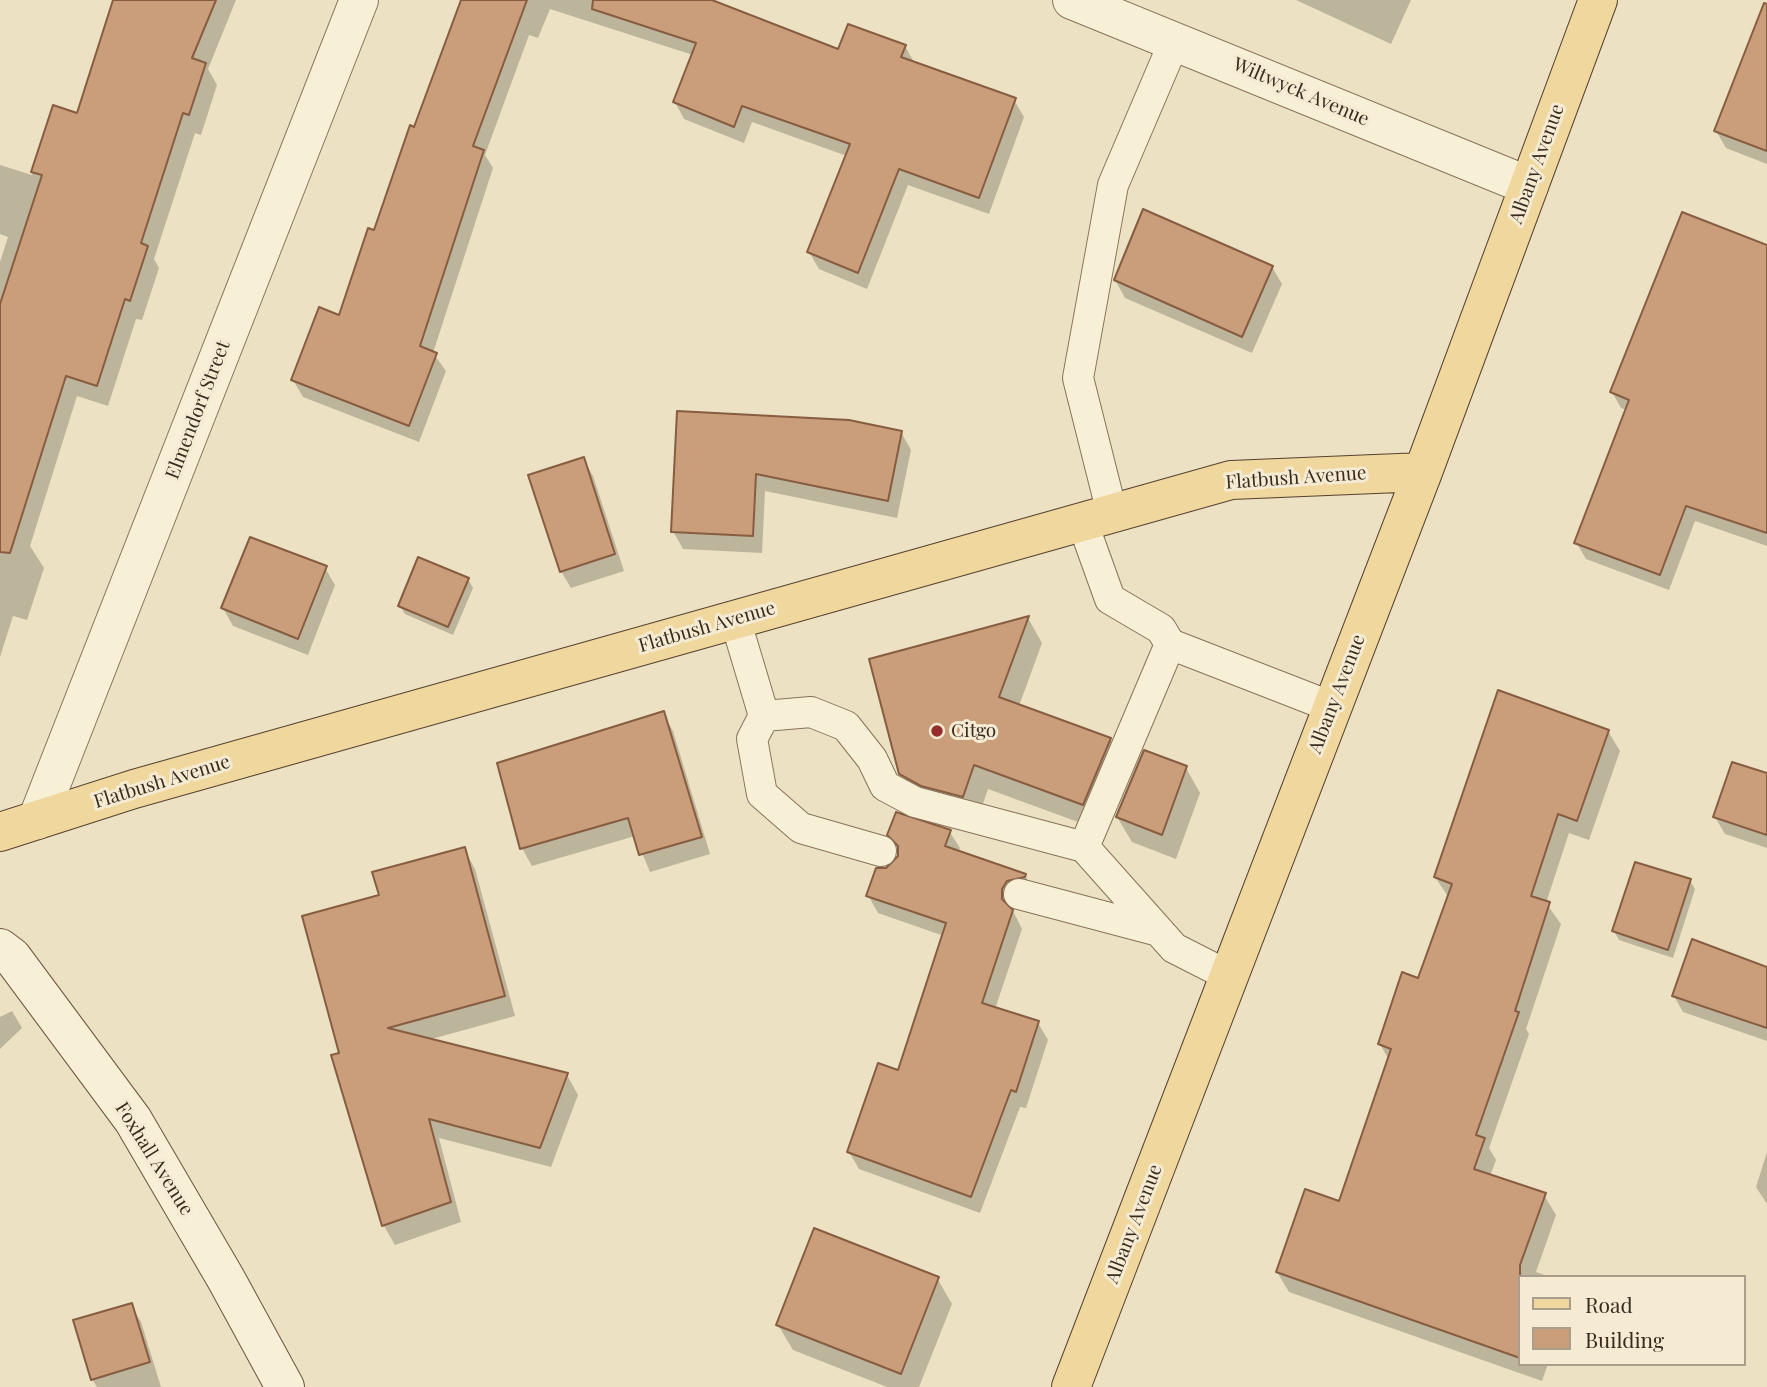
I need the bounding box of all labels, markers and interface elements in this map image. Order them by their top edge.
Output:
street label: Wiltwyck Avenue [1230,53,1372,131]
street label: Albany Avenue [1505,101,1569,227]
street label: Elmendorf Street [161,337,235,483]
street label: Flatbush Avenue [1225,462,1367,494]
street label: Flatbush Avenue [636,597,778,657]
street label: Albany Avenue [1304,631,1370,757]
place label: Citgo [951,720,996,742]
marker: Citgo [929,723,945,739]
street label: Flatbush Avenue [91,750,233,814]
street label: Foxhall Avenue [110,1098,198,1220]
street label: Albany Avenue [1101,1161,1167,1287]
legend [1518,1275,1746,1366]
text: Road [1585,1290,1633,1318]
text: Building [1585,1325,1664,1353]

